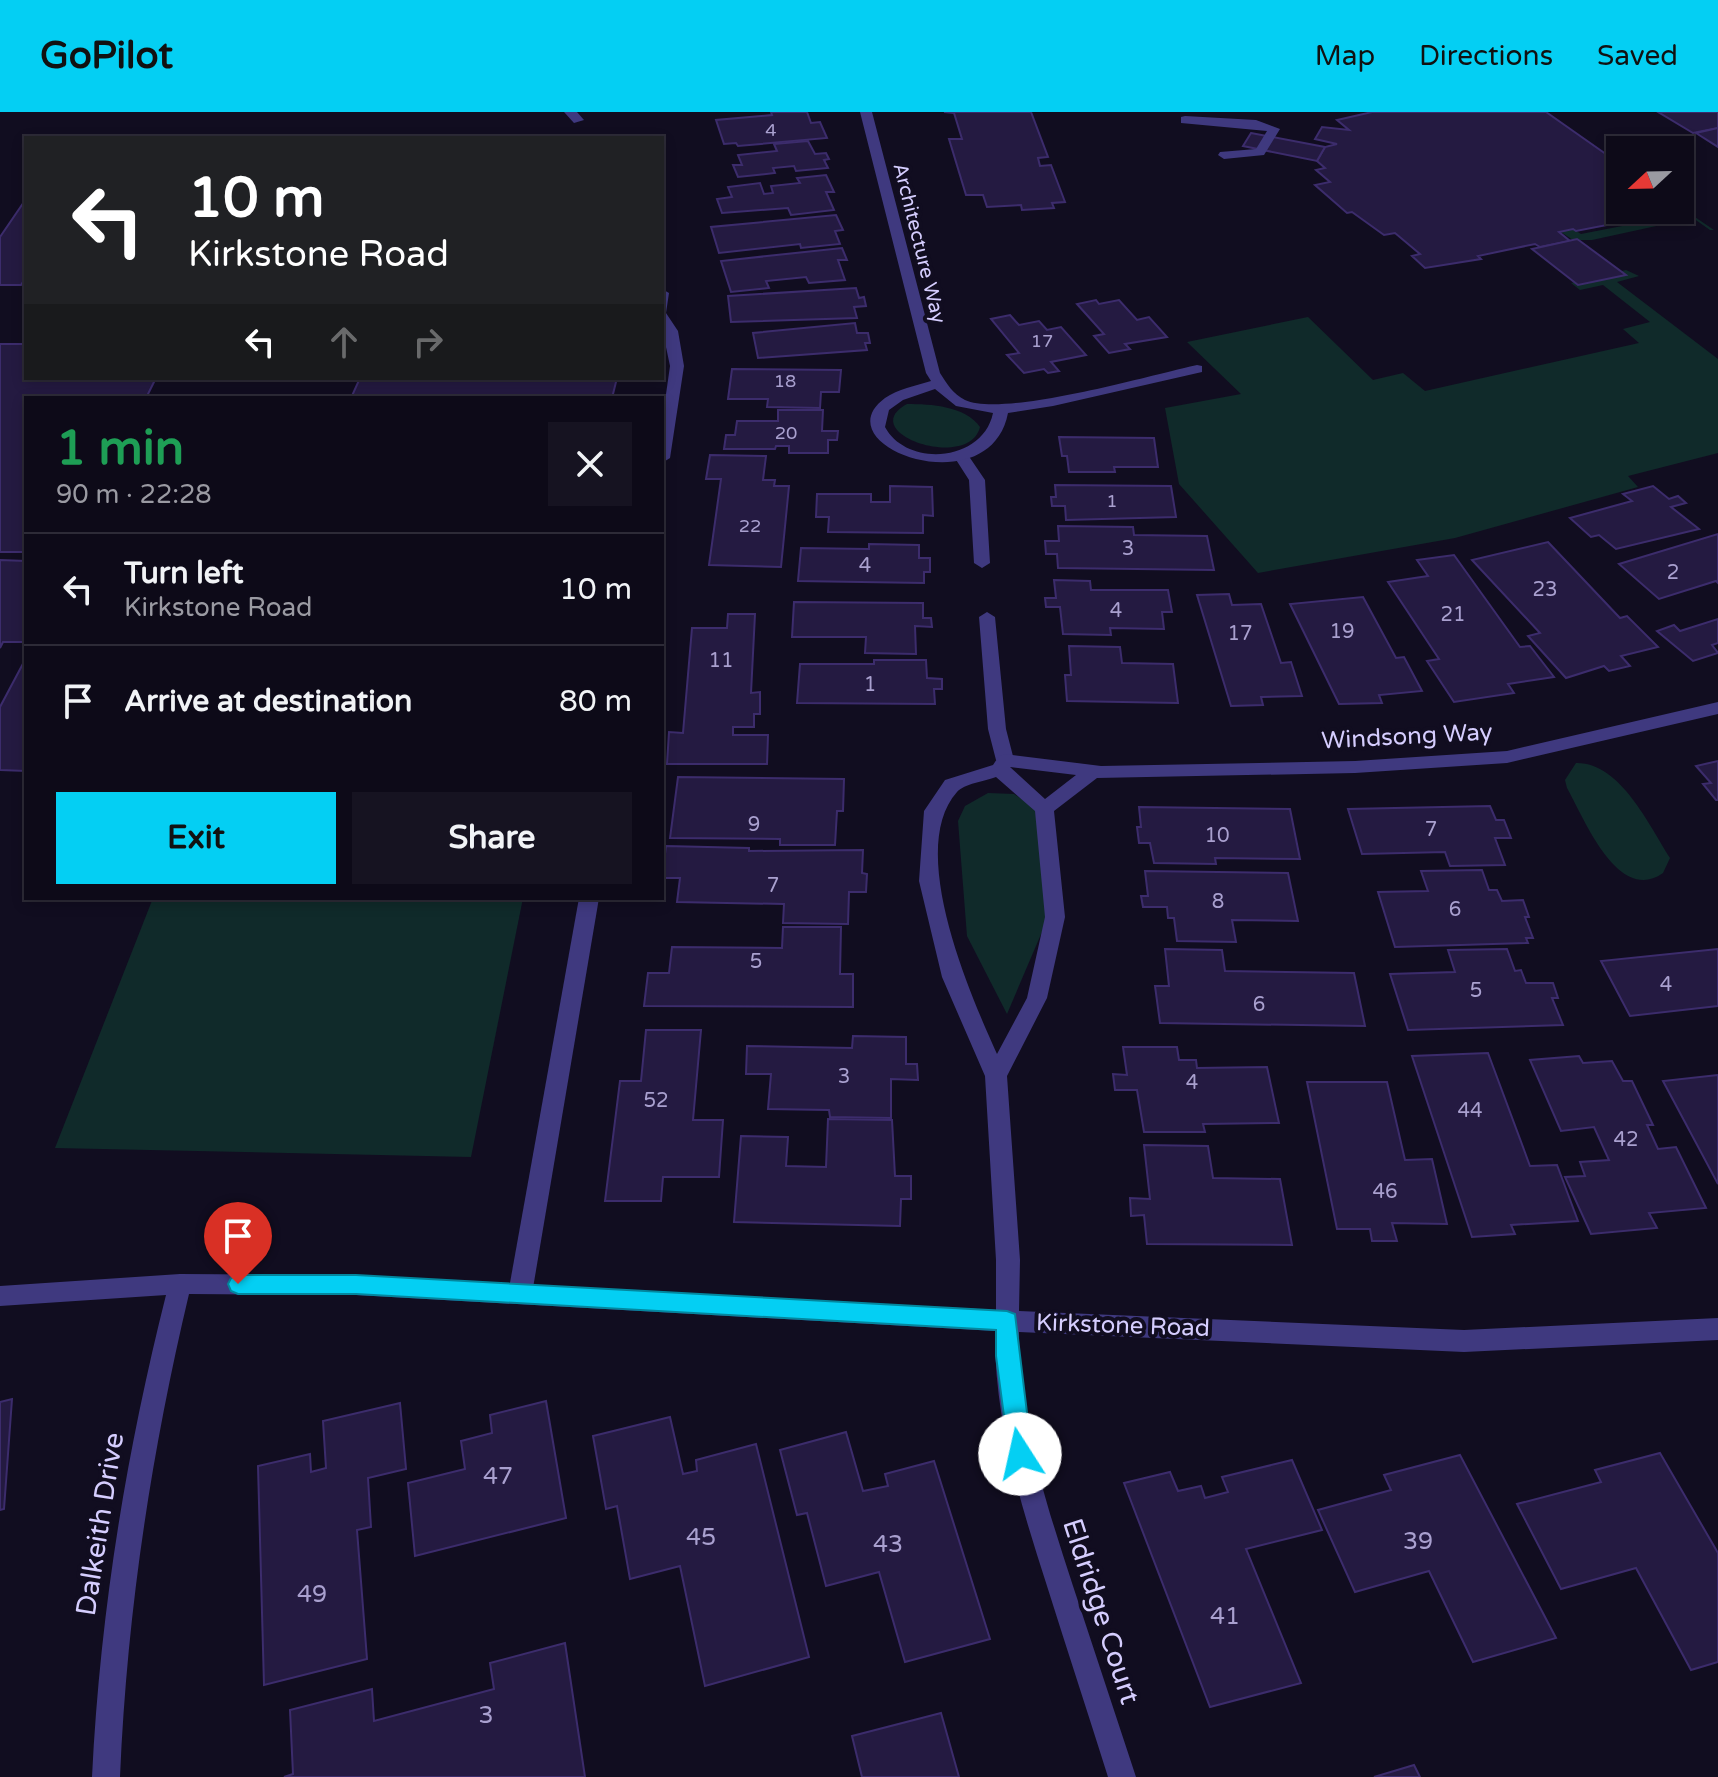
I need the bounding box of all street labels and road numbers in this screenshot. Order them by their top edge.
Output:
street label: Architecture Way [888,161,951,326]
street label: Windsong Way [1321,718,1493,755]
street label: Kirkstone Road [1036,1308,1210,1343]
street label: Dalkeith Drive [69,1430,131,1618]
street label: Eldridge Court [1055,1514,1147,1709]

